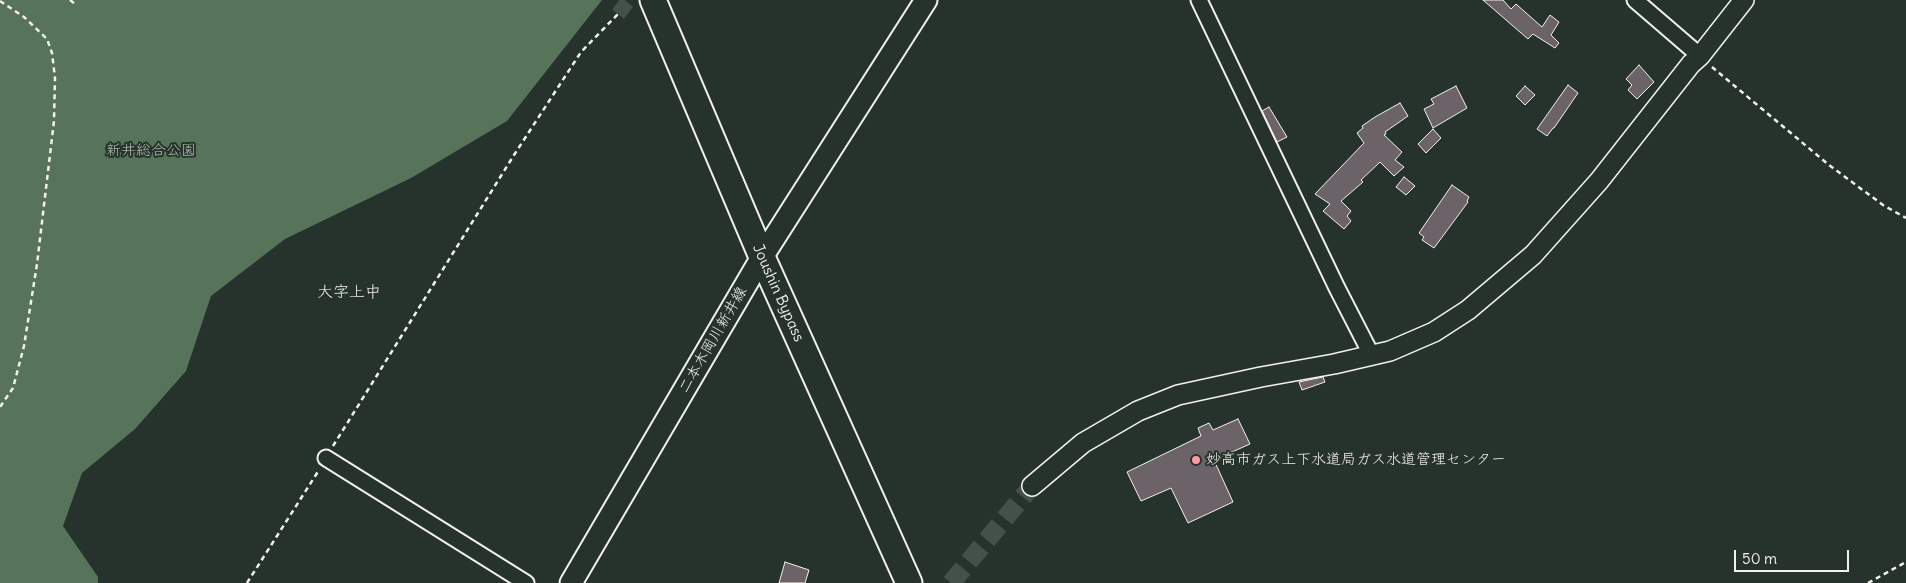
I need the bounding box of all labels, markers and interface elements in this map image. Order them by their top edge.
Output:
park label: 新井総合公園 [106,142,196,160]
street label: Joushin Bypass [748,241,808,345]
district label: 大字上中 [317,282,381,302]
street label: 二本木岡川新井線 [675,284,751,396]
place label: 妙高市ガス上下水道局ガス水道管理センター [1206,451,1506,469]
marker: 妙高市ガス上下水道局ガス水道管理センター [1190,454,1202,466]
scale bar [1736,540,1851,572]
text: 50 m [1742,549,1777,568]

